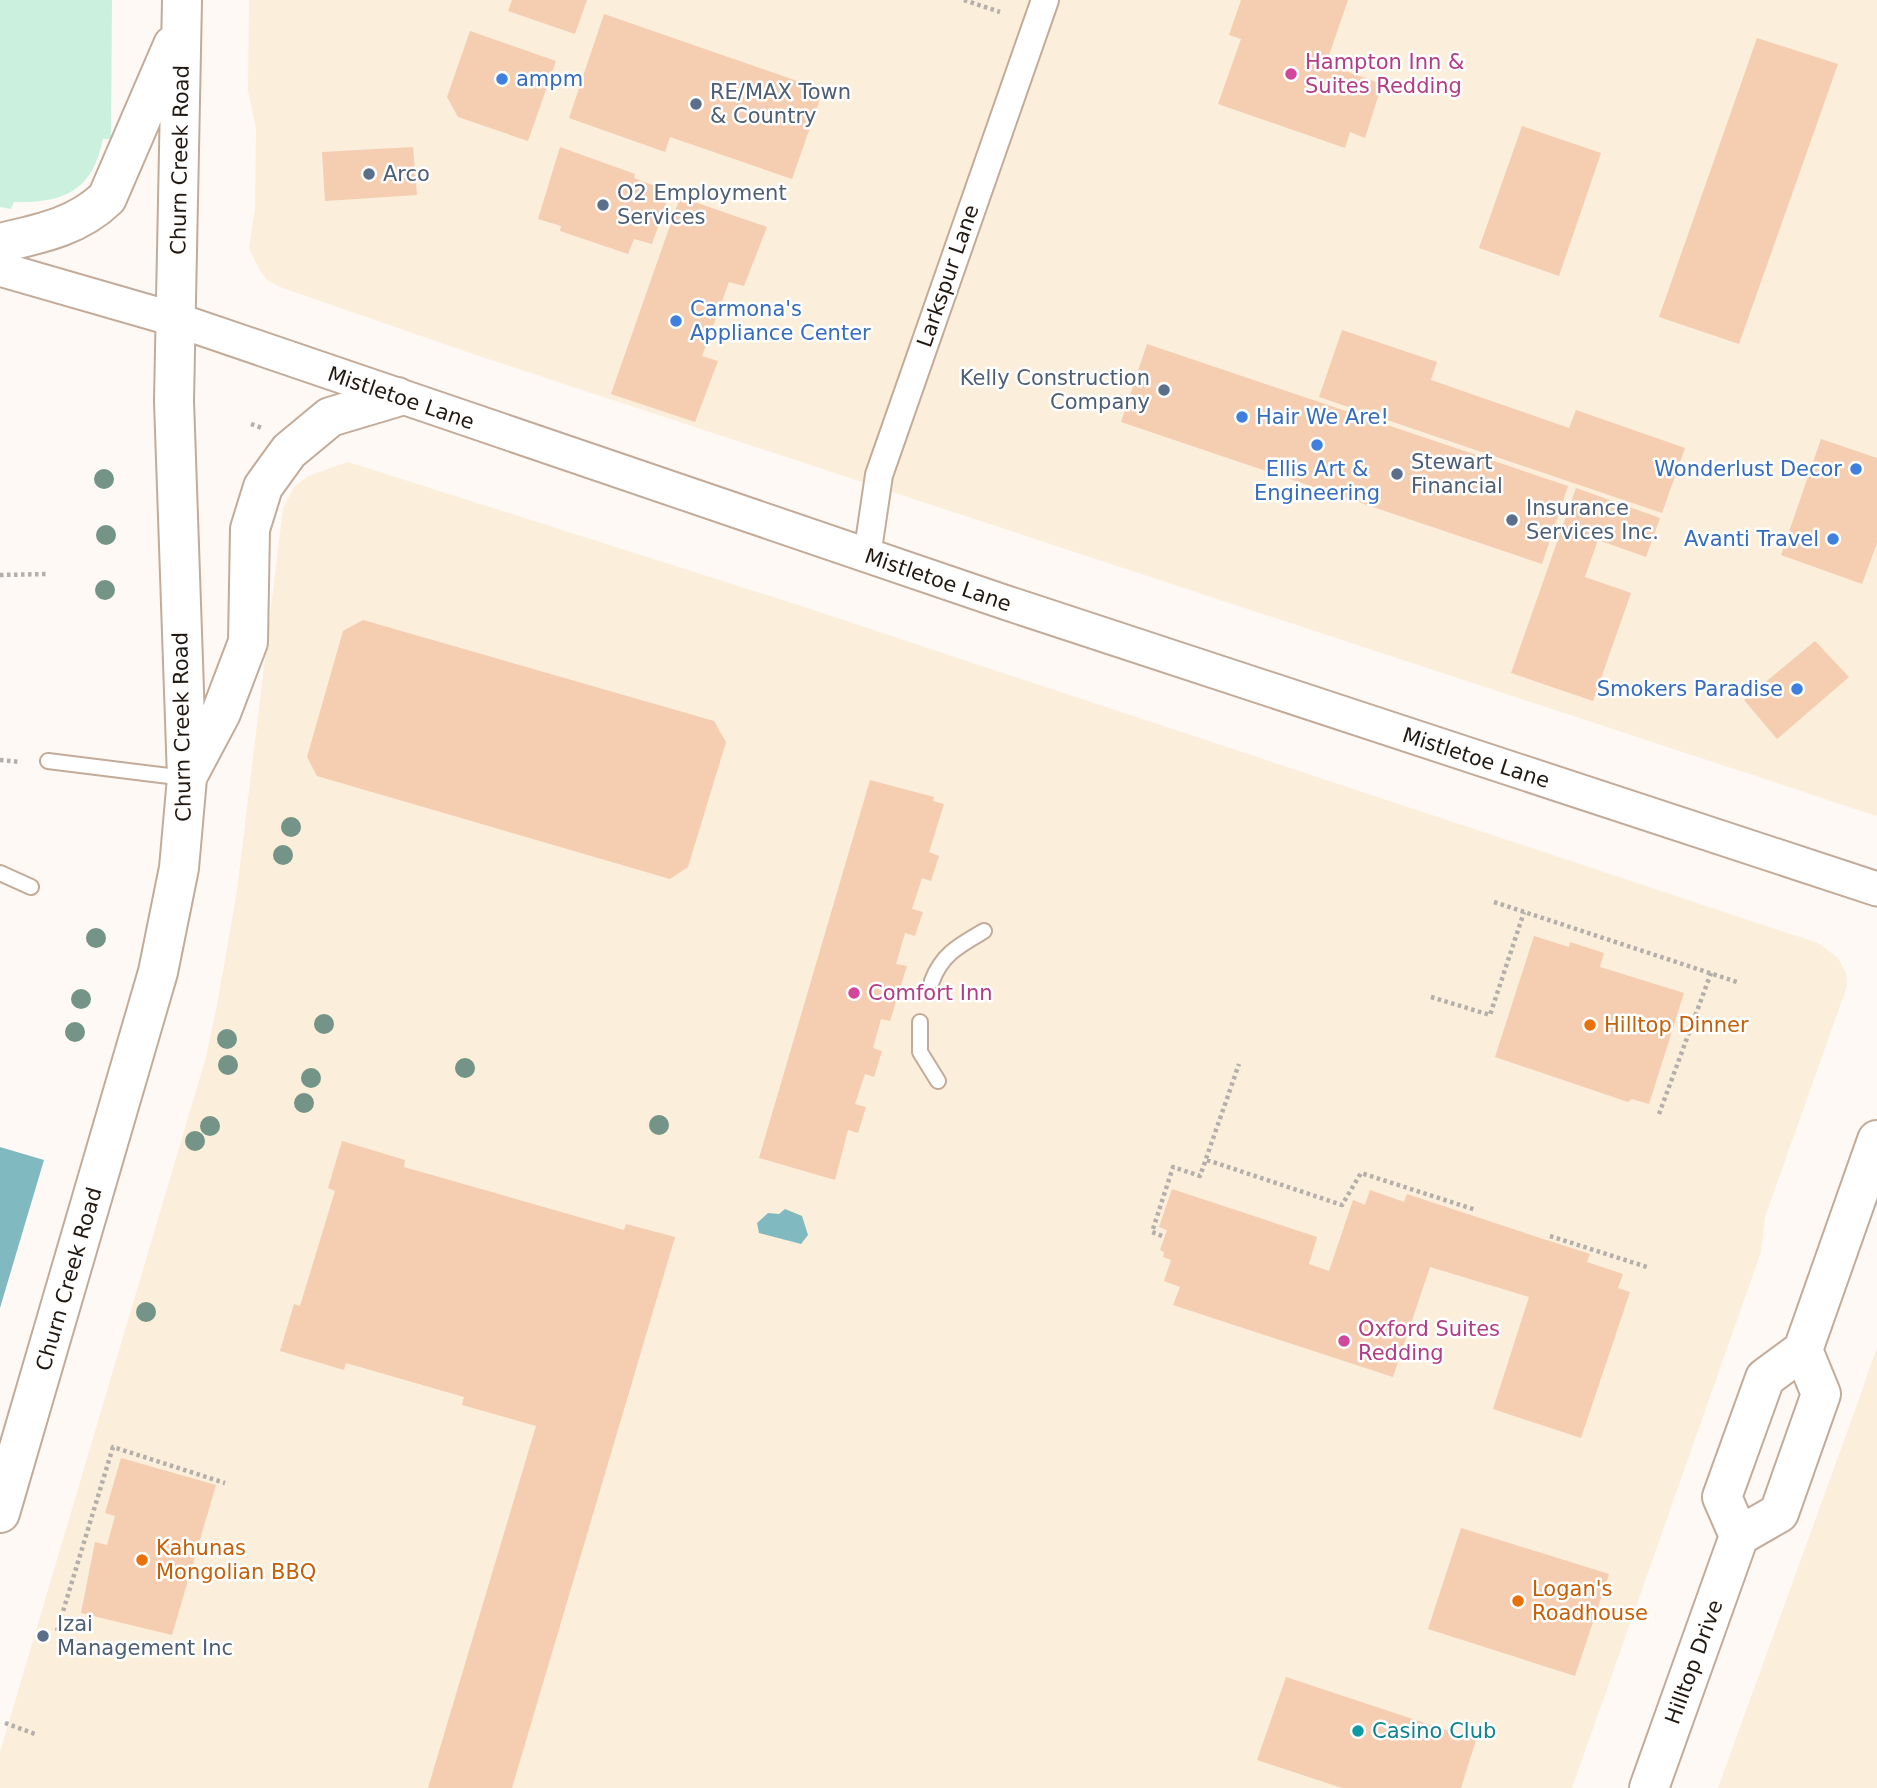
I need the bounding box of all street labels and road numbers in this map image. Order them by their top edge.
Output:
street label: Churn Creek Road [166,65,194,255]
street label: Larkspur Lane [912,202,984,350]
street label: Mistletoe Lane [325,362,477,434]
street label: Mistletoe Lane [862,544,1014,616]
street label: Churn Creek Road [168,632,196,822]
street label: Mistletoe Lane [1399,723,1553,793]
street label: Churn Creek Road [31,1184,107,1374]
street label: Hilltop Drive [1660,1597,1728,1727]

